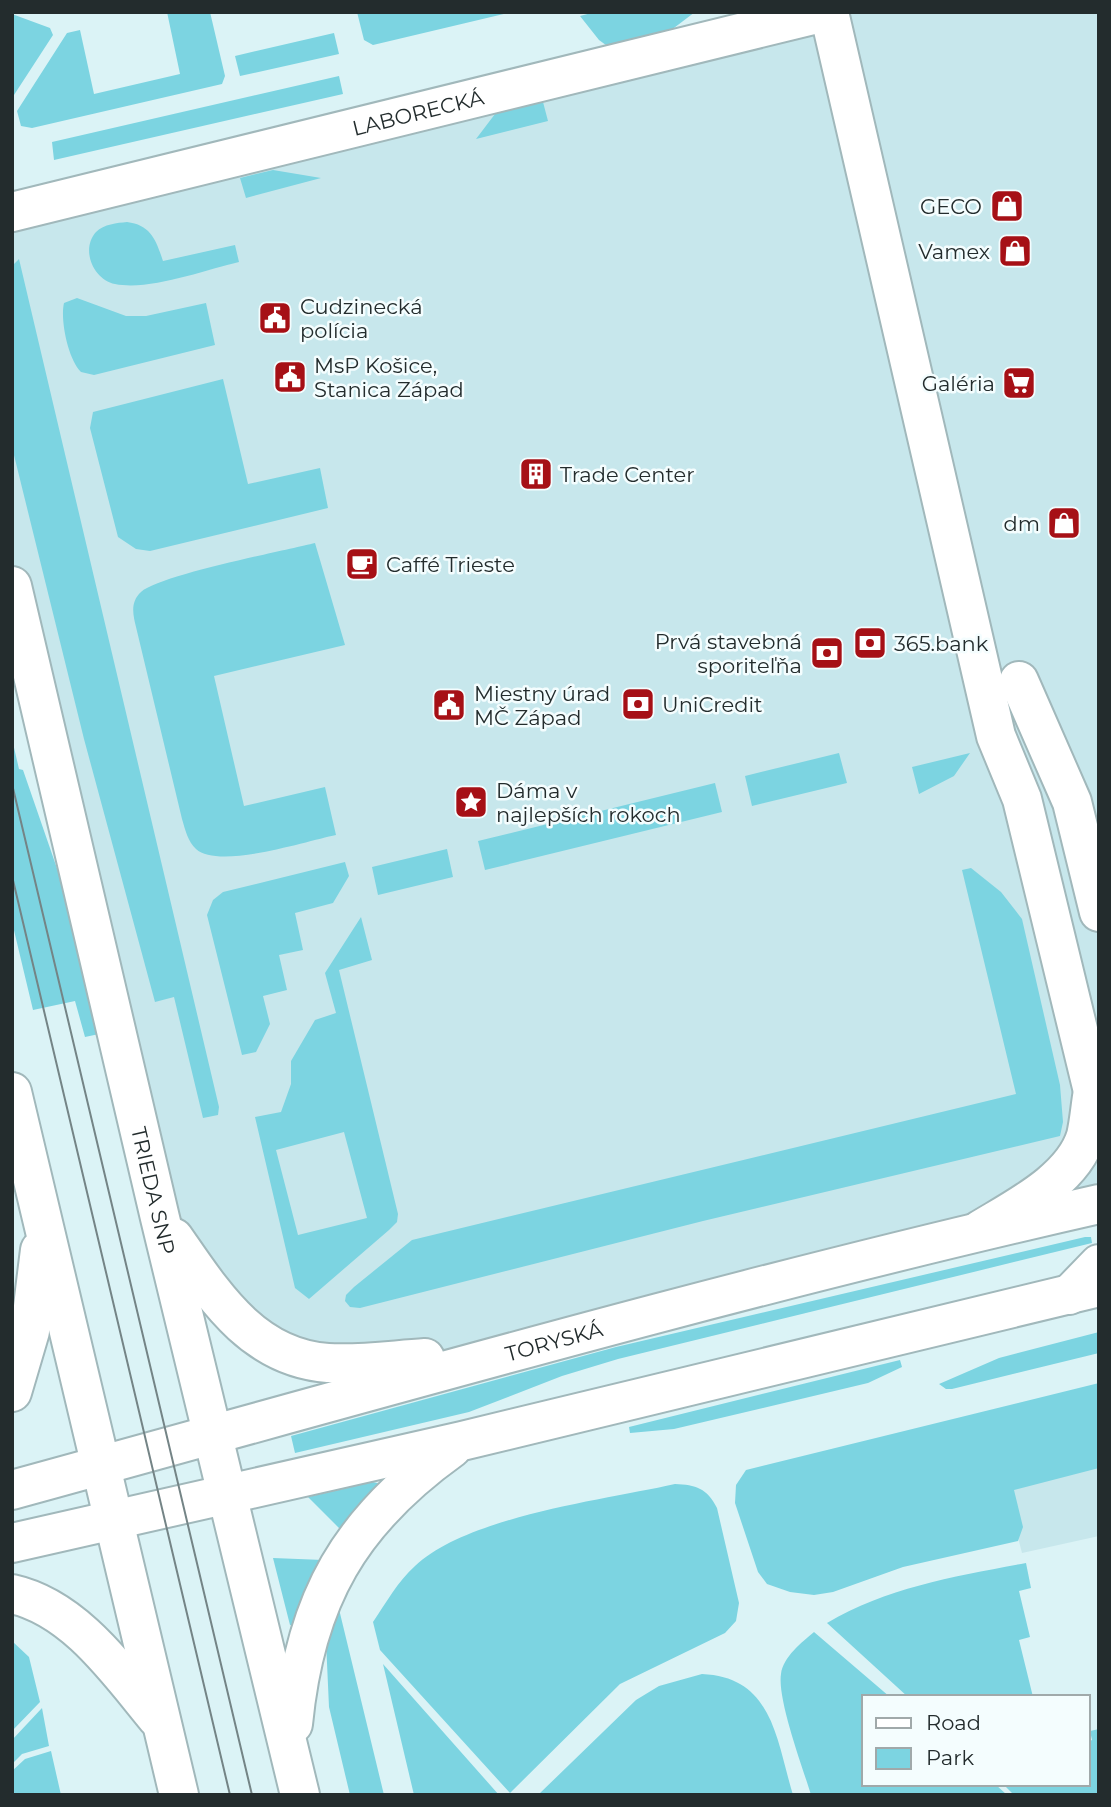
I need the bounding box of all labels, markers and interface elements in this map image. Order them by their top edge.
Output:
street label: LABORECKÁ [350,84,487,140]
shop icon: GECO [988,187,1026,225]
place label: GECO [920,194,982,219]
shop icon: Vamex [996,232,1034,270]
place label: Vamex [918,239,990,264]
place label: Cudzinecká polícia [300,294,423,343]
public building icon: Cudzinecká polícia [256,299,294,337]
place label: MsP Košice, Stanica Západ [314,353,464,402]
public building icon: MsP Košice, Stanica Západ [271,358,309,396]
supermarket icon: Galéria [1000,364,1038,402]
place label: Galéria [922,371,995,396]
building icon: Trade Center [517,455,555,493]
place label: Trade Center [560,462,695,487]
shop icon: dm [1045,504,1083,542]
place label: dm [1003,511,1040,536]
cafe icon: Caffé Trieste [343,545,381,583]
place label: Caffé Trieste [386,552,515,577]
bank icon: 365.bank [851,624,889,662]
place label: Prvá stavebná sporiteľňa [655,629,802,678]
place label: 365.bank [894,631,989,656]
bank icon: Prvá stavebná sporiteľňa [808,634,846,672]
place label: Miestny úrad MČ Západ [474,681,610,730]
bank icon: UniCredit [619,685,657,723]
public building icon: Miestny úrad MČ Západ [430,686,468,724]
place label: UniCredit [662,692,762,717]
place label: Dáma v najlepších rokoch [496,778,681,827]
place icon: Dáma v najlepších rokoch [452,783,490,821]
street label: TRIEDA SNP [127,1124,181,1257]
street label: TORYSKÁ [502,1316,606,1366]
legend [862,1695,1090,1786]
text: Road [926,1710,981,1735]
text: Park [926,1745,974,1770]

